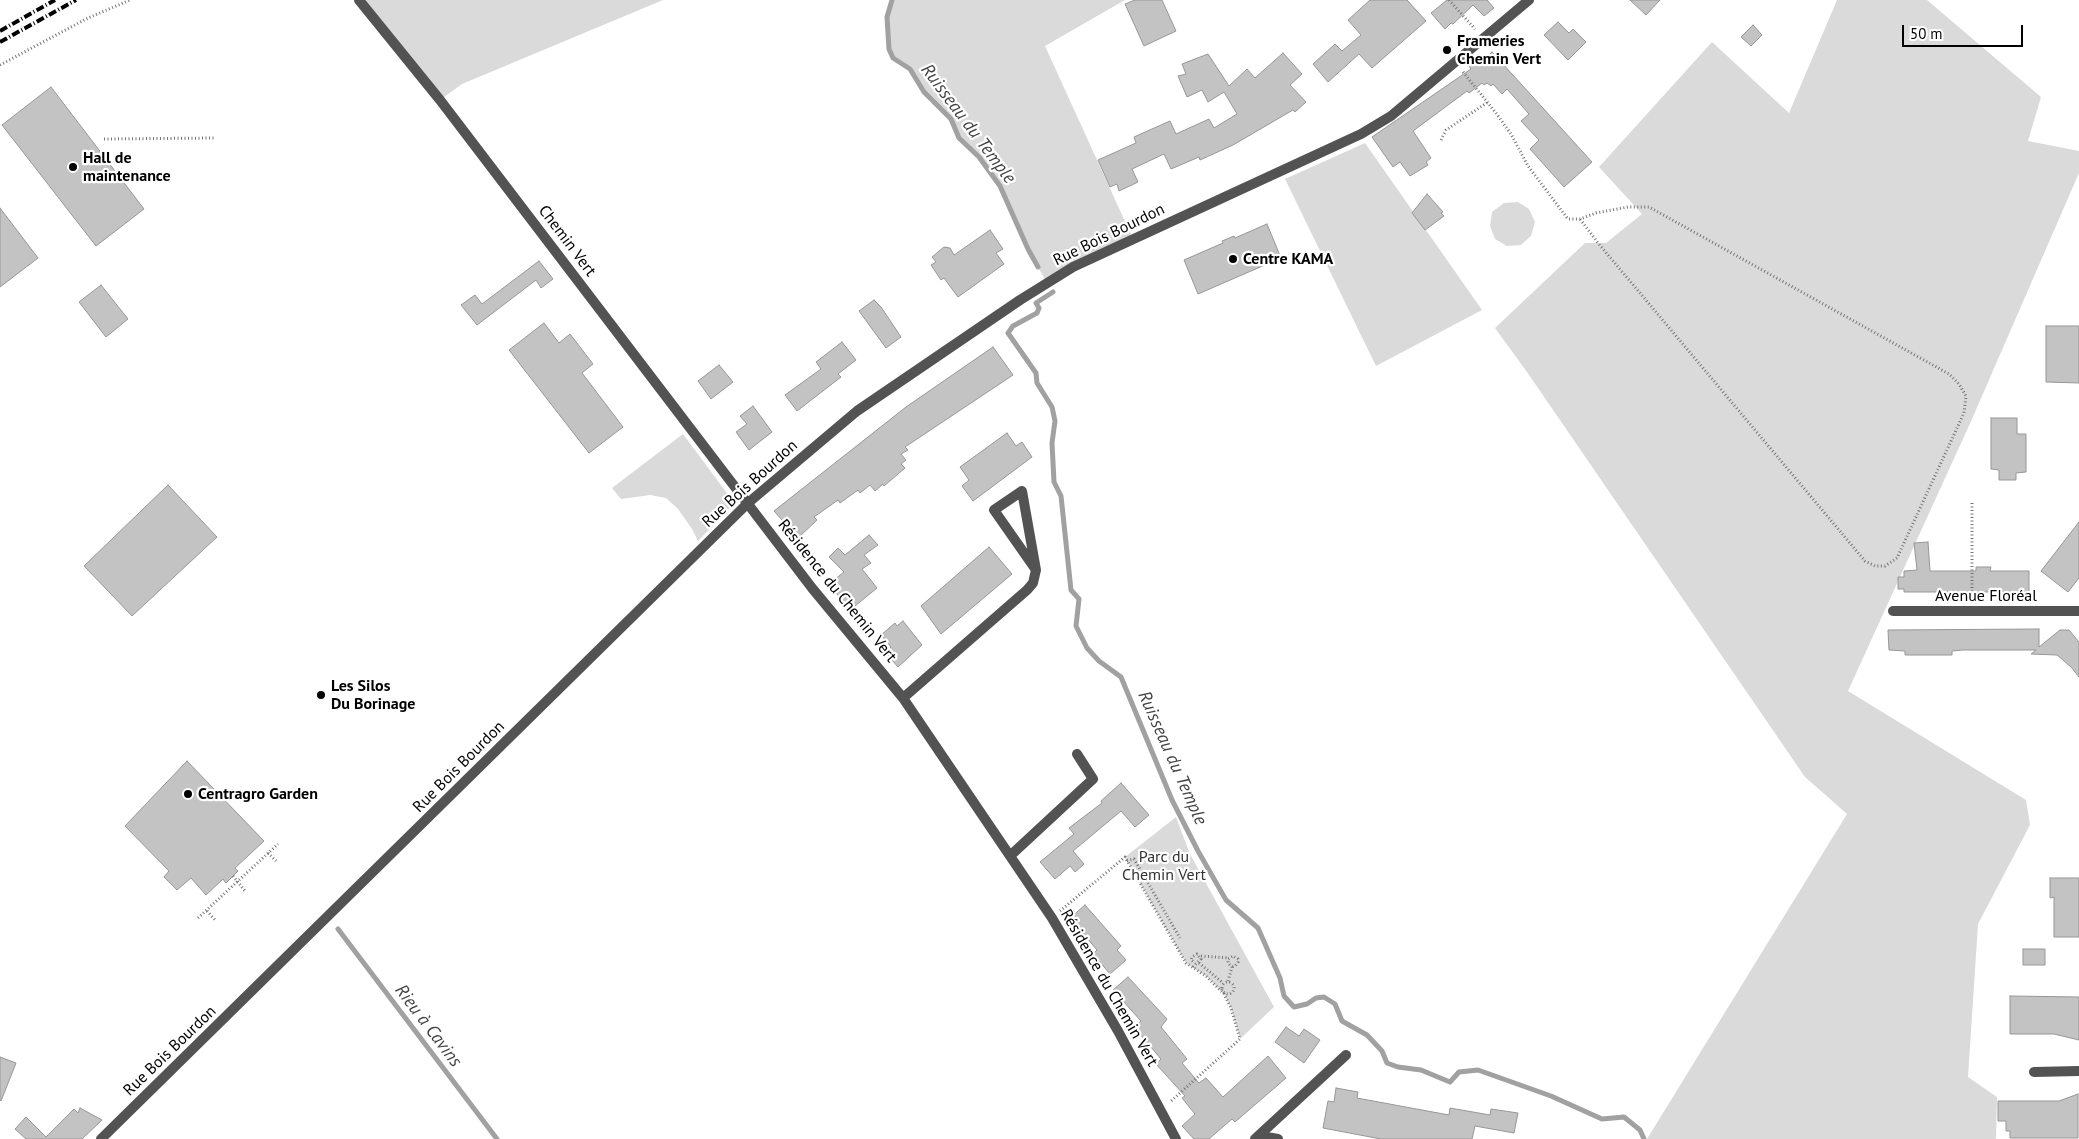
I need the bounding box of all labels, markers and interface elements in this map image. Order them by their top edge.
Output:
scale bar [1904,15,2025,47]
text: 50 m [1910,24,1943,43]
place label: Frameries Chemin Vert [1457,31,1541,69]
marker: Frameries Chemin Vert [1441,44,1453,56]
water label: Ruisseau du Temple [916,60,1020,188]
place label: Hall de maintenance [83,148,171,186]
marker: Hall de maintenance [67,161,79,173]
street label: Rue Bois Bourdon [1050,200,1168,270]
street label: Chemin Vert [534,202,600,280]
place label: Centre KAMA [1243,249,1333,269]
marker: Centre KAMA [1227,253,1239,265]
street label: Rue Bois Bourdon [698,436,802,532]
street label: Résidence du Chemin Vert [773,516,901,666]
street label: Avenue Floréal [1935,586,2037,606]
place label: Les Silos Du Borinage [331,676,415,714]
water label: Ruisseau du Temple [1133,688,1211,828]
marker: Les Silos Du Borinage [315,689,327,701]
street label: Rue Bois Bourdon [409,717,509,817]
place label: Centragro Garden [198,784,318,804]
marker: Centragro Garden [182,788,194,800]
park label: Parc du Chemin Vert [1122,847,1206,885]
street label: Résidence du Chemin Vert [1056,906,1162,1070]
water label: Rieu à Cavins [390,981,466,1071]
street label: Rue Bois Bourdon [120,1002,220,1100]

